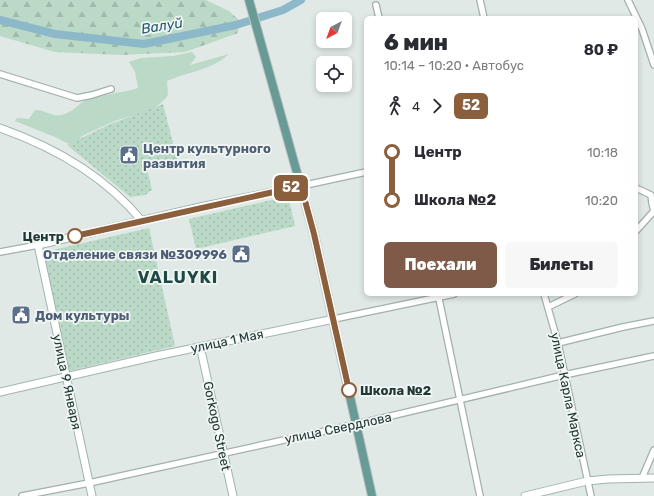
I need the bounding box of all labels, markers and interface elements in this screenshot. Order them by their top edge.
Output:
north arrow [316,12,352,48]
map controls [316,12,352,92]
water label: Валуй [140,14,185,38]
text: 6 мин [384,29,448,56]
text: 80 ₽ [584,41,618,59]
button: locate [316,56,352,92]
text: 10:14 – 10:20 · Автобус [384,58,524,73]
icon: walk [384,95,406,117]
icon: forward [426,95,448,117]
text: 52 [462,97,480,114]
text: 4 [412,99,420,114]
place label: Центр культурного развития [143,141,271,171]
text: Центр [414,143,462,161]
public building icon: Центр культурного развития [118,144,140,166]
text: 10:18 [587,145,618,160]
line badge: 52 [273,175,309,201]
text: 52 [282,179,300,196]
text: Школа №2 [414,191,496,209]
text: 10:20 [585,193,618,208]
marker: Центр [67,228,83,244]
place label: Центр [23,229,64,244]
button: Поехали [384,242,497,288]
button: Билеты [505,242,618,288]
public building icon: Отделение связи №309996 [230,243,252,265]
place label: Отделение связи №309996 [43,247,228,262]
district label: VALUYKI [138,267,218,287]
public building icon: Дом культуры [10,304,32,326]
place label: Дом культуры [35,308,130,323]
street label: улица 1 Мая [189,326,265,356]
street label: улица Карла Маркса [547,331,589,459]
street label: улица 9 Января [50,333,84,431]
street label: Gorkogo Street [199,380,234,472]
marker: Школа №2 [341,382,357,398]
place label: Школа №2 [360,383,431,398]
street label: улица Свердлова [283,409,393,447]

